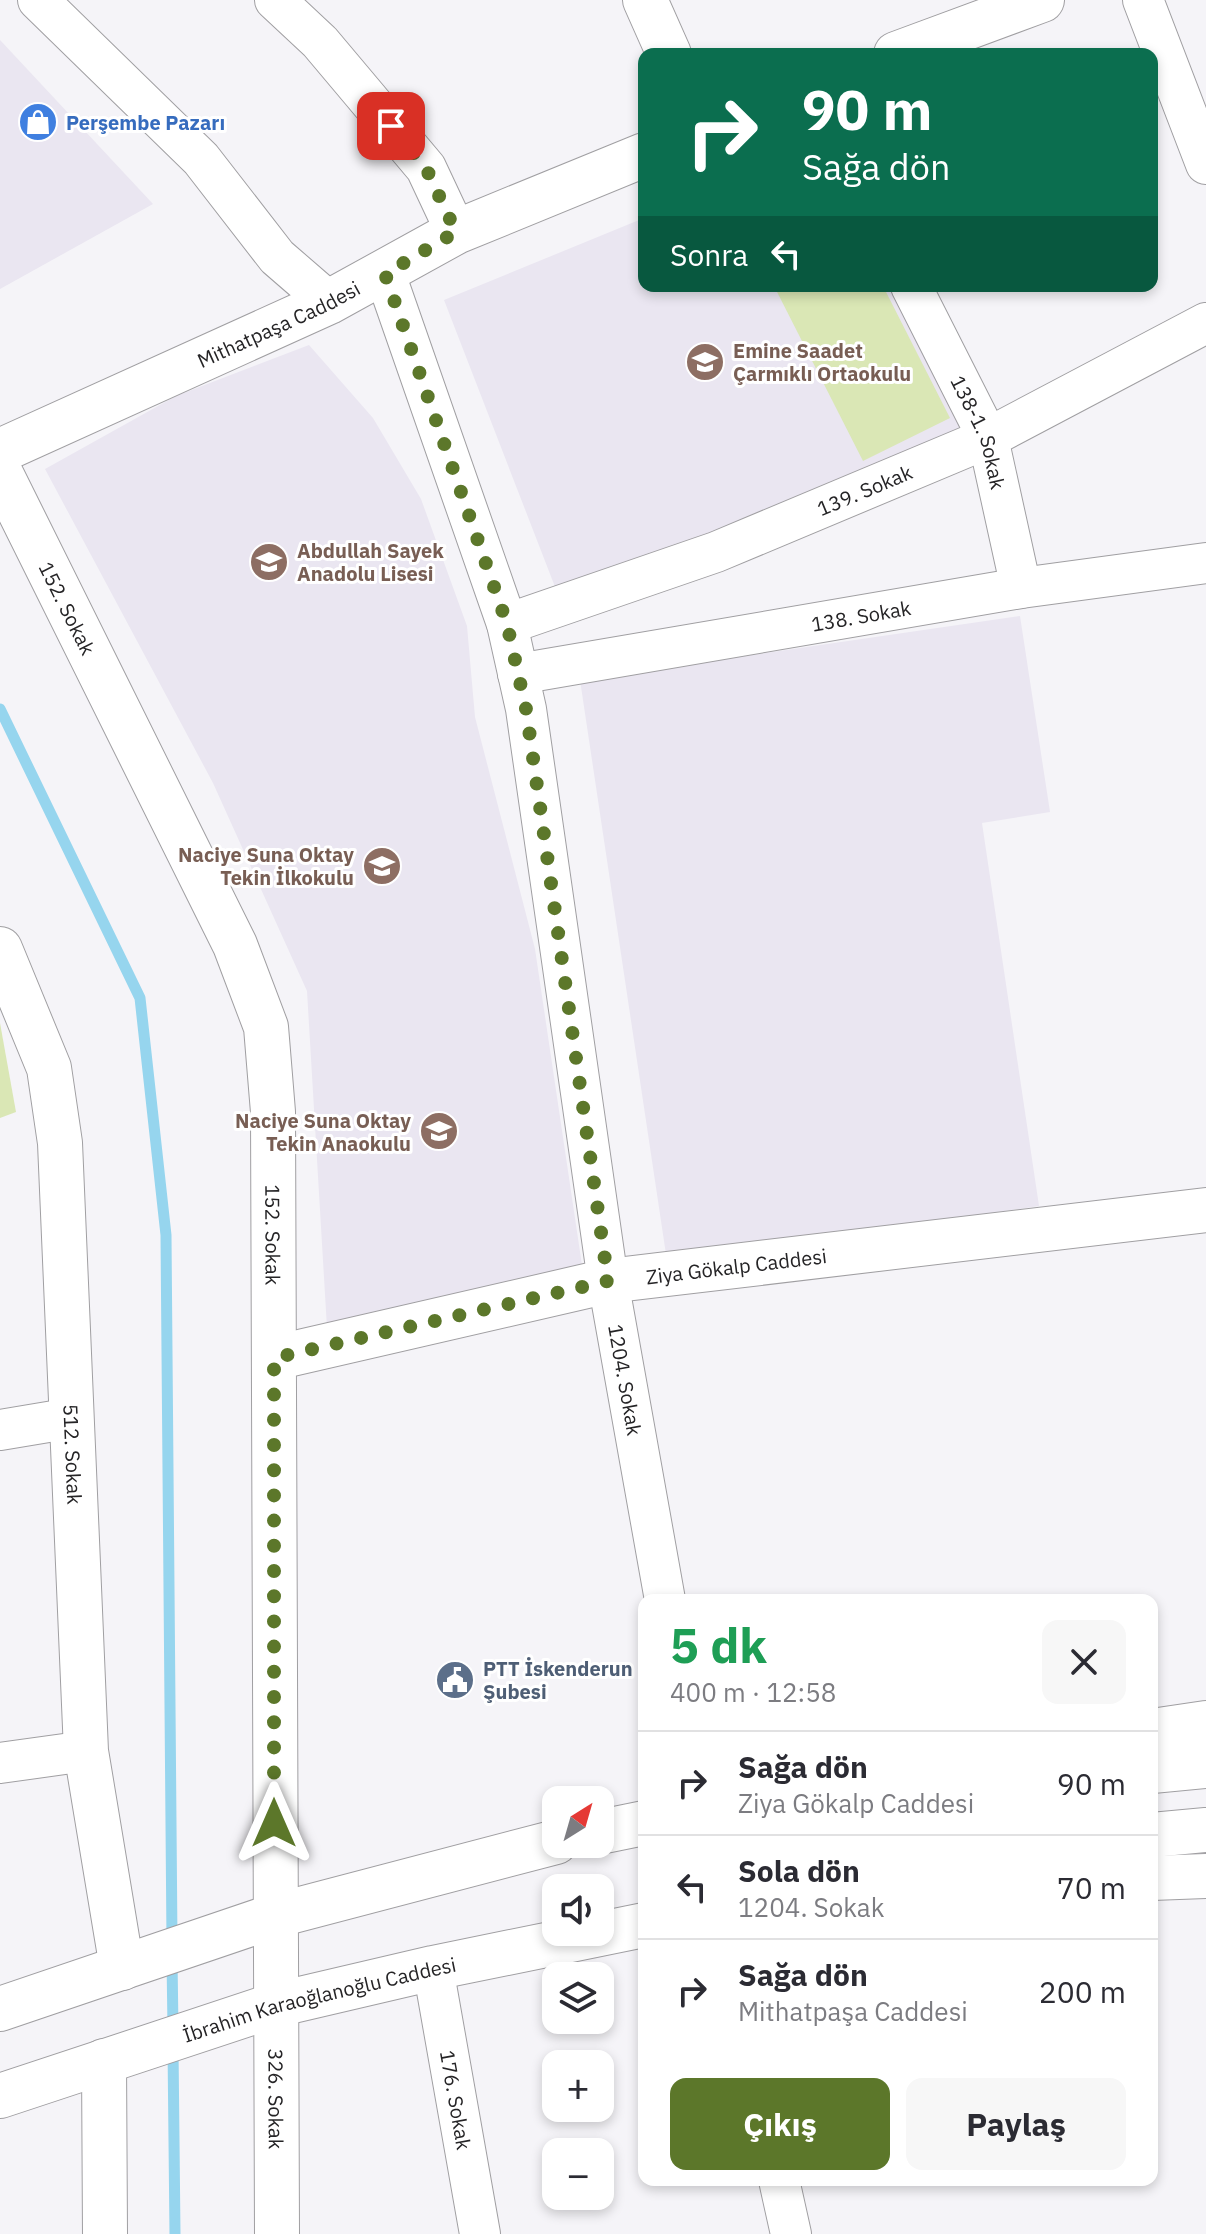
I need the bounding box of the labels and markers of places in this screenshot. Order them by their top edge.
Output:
pin [357,92,425,160]
shop icon: Perşembe Pazarı [17,101,59,143]
place label: Perşembe Pazarı [66,109,225,136]
place label: Emine Saadet Çarmıklı Ortaokulu [733,337,911,387]
school or university icon: Emine Saadet Çarmıklı Ortaokulu [684,341,726,383]
place label: Abdullah Sayek Anadolu Lisesi [297,537,444,587]
school or university icon: Abdullah Sayek Anadolu Lisesi [248,541,290,583]
place label: Naciye Suna Oktay Tekin İlkokulu [178,841,354,891]
school or university icon: Naciye Suna Oktay Tekin İlkokulu [361,845,403,887]
place label: Naciye Suna Oktay Tekin Anaokulu [235,1107,411,1157]
school or university icon: Naciye Suna Oktay Tekin Anaokulu [418,1110,460,1152]
place label: PTT İskenderun Şubesi [483,1655,633,1705]
public building icon: PTT İskenderun Şubesi [434,1659,476,1701]

